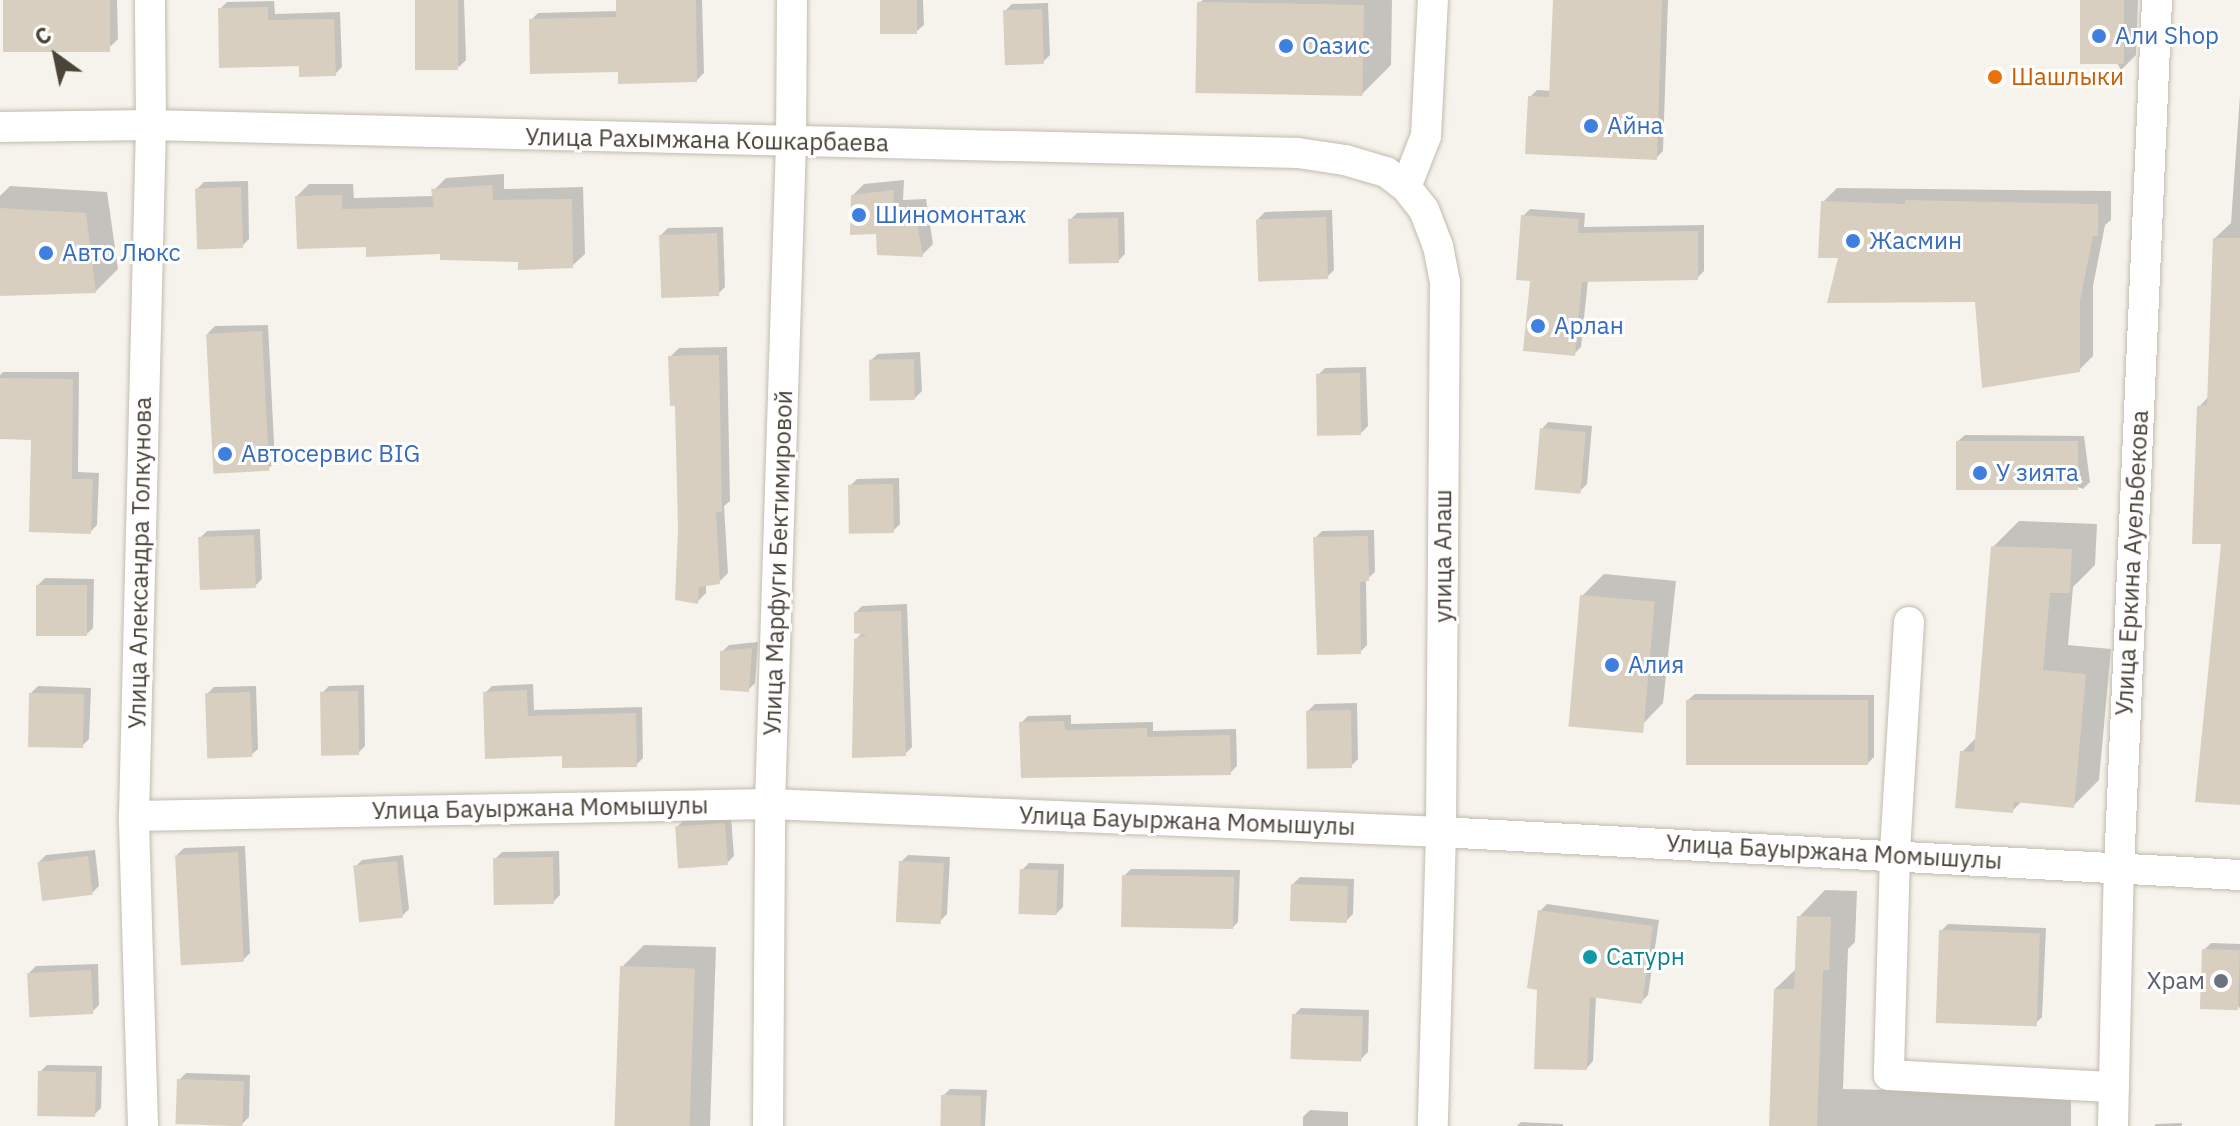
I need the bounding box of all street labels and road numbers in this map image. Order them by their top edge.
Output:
street label: Улица Рахымжана Кошкарбаева [525,122,889,158]
street label: Улица Марфуги Бектимировой [758,390,798,736]
street label: Улица Александра Толкунова [123,397,157,729]
street label: Улица Еркина Ауельбекова [2110,409,2154,717]
street label: улица Алаш [1429,489,1457,623]
street label: Улица Бауыржана Момышулы [371,791,709,825]
street label: Улица Бауыржана Момышулы [1018,801,1356,841]
street label: Улица Бауыржана Момышулы [1665,829,2003,875]

